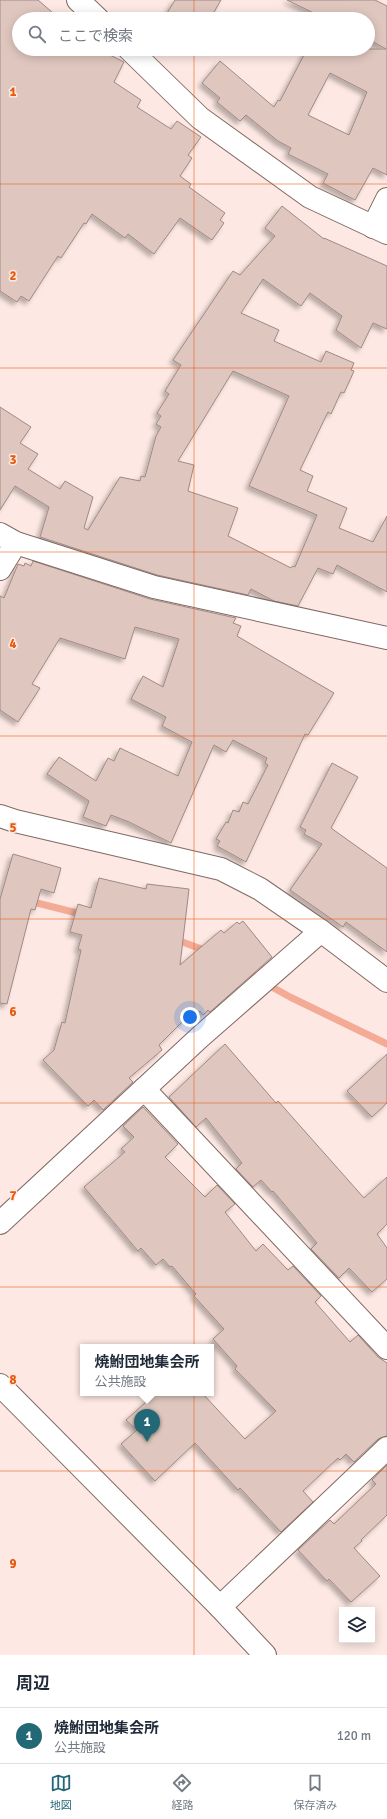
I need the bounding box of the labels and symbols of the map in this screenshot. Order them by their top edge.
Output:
text: 1 [9,84,17,100]
text: 2 [9,268,17,284]
text: 3 [9,452,17,468]
text: 4 [9,636,17,652]
text: 5 [9,820,17,836]
text: 6 [9,1004,17,1020]
your location [180,1007,200,1027]
text: 7 [9,1188,17,1204]
text: 8 [9,1372,17,1388]
pin: 1 [134,1409,160,1442]
text: 9 [9,1556,17,1572]

